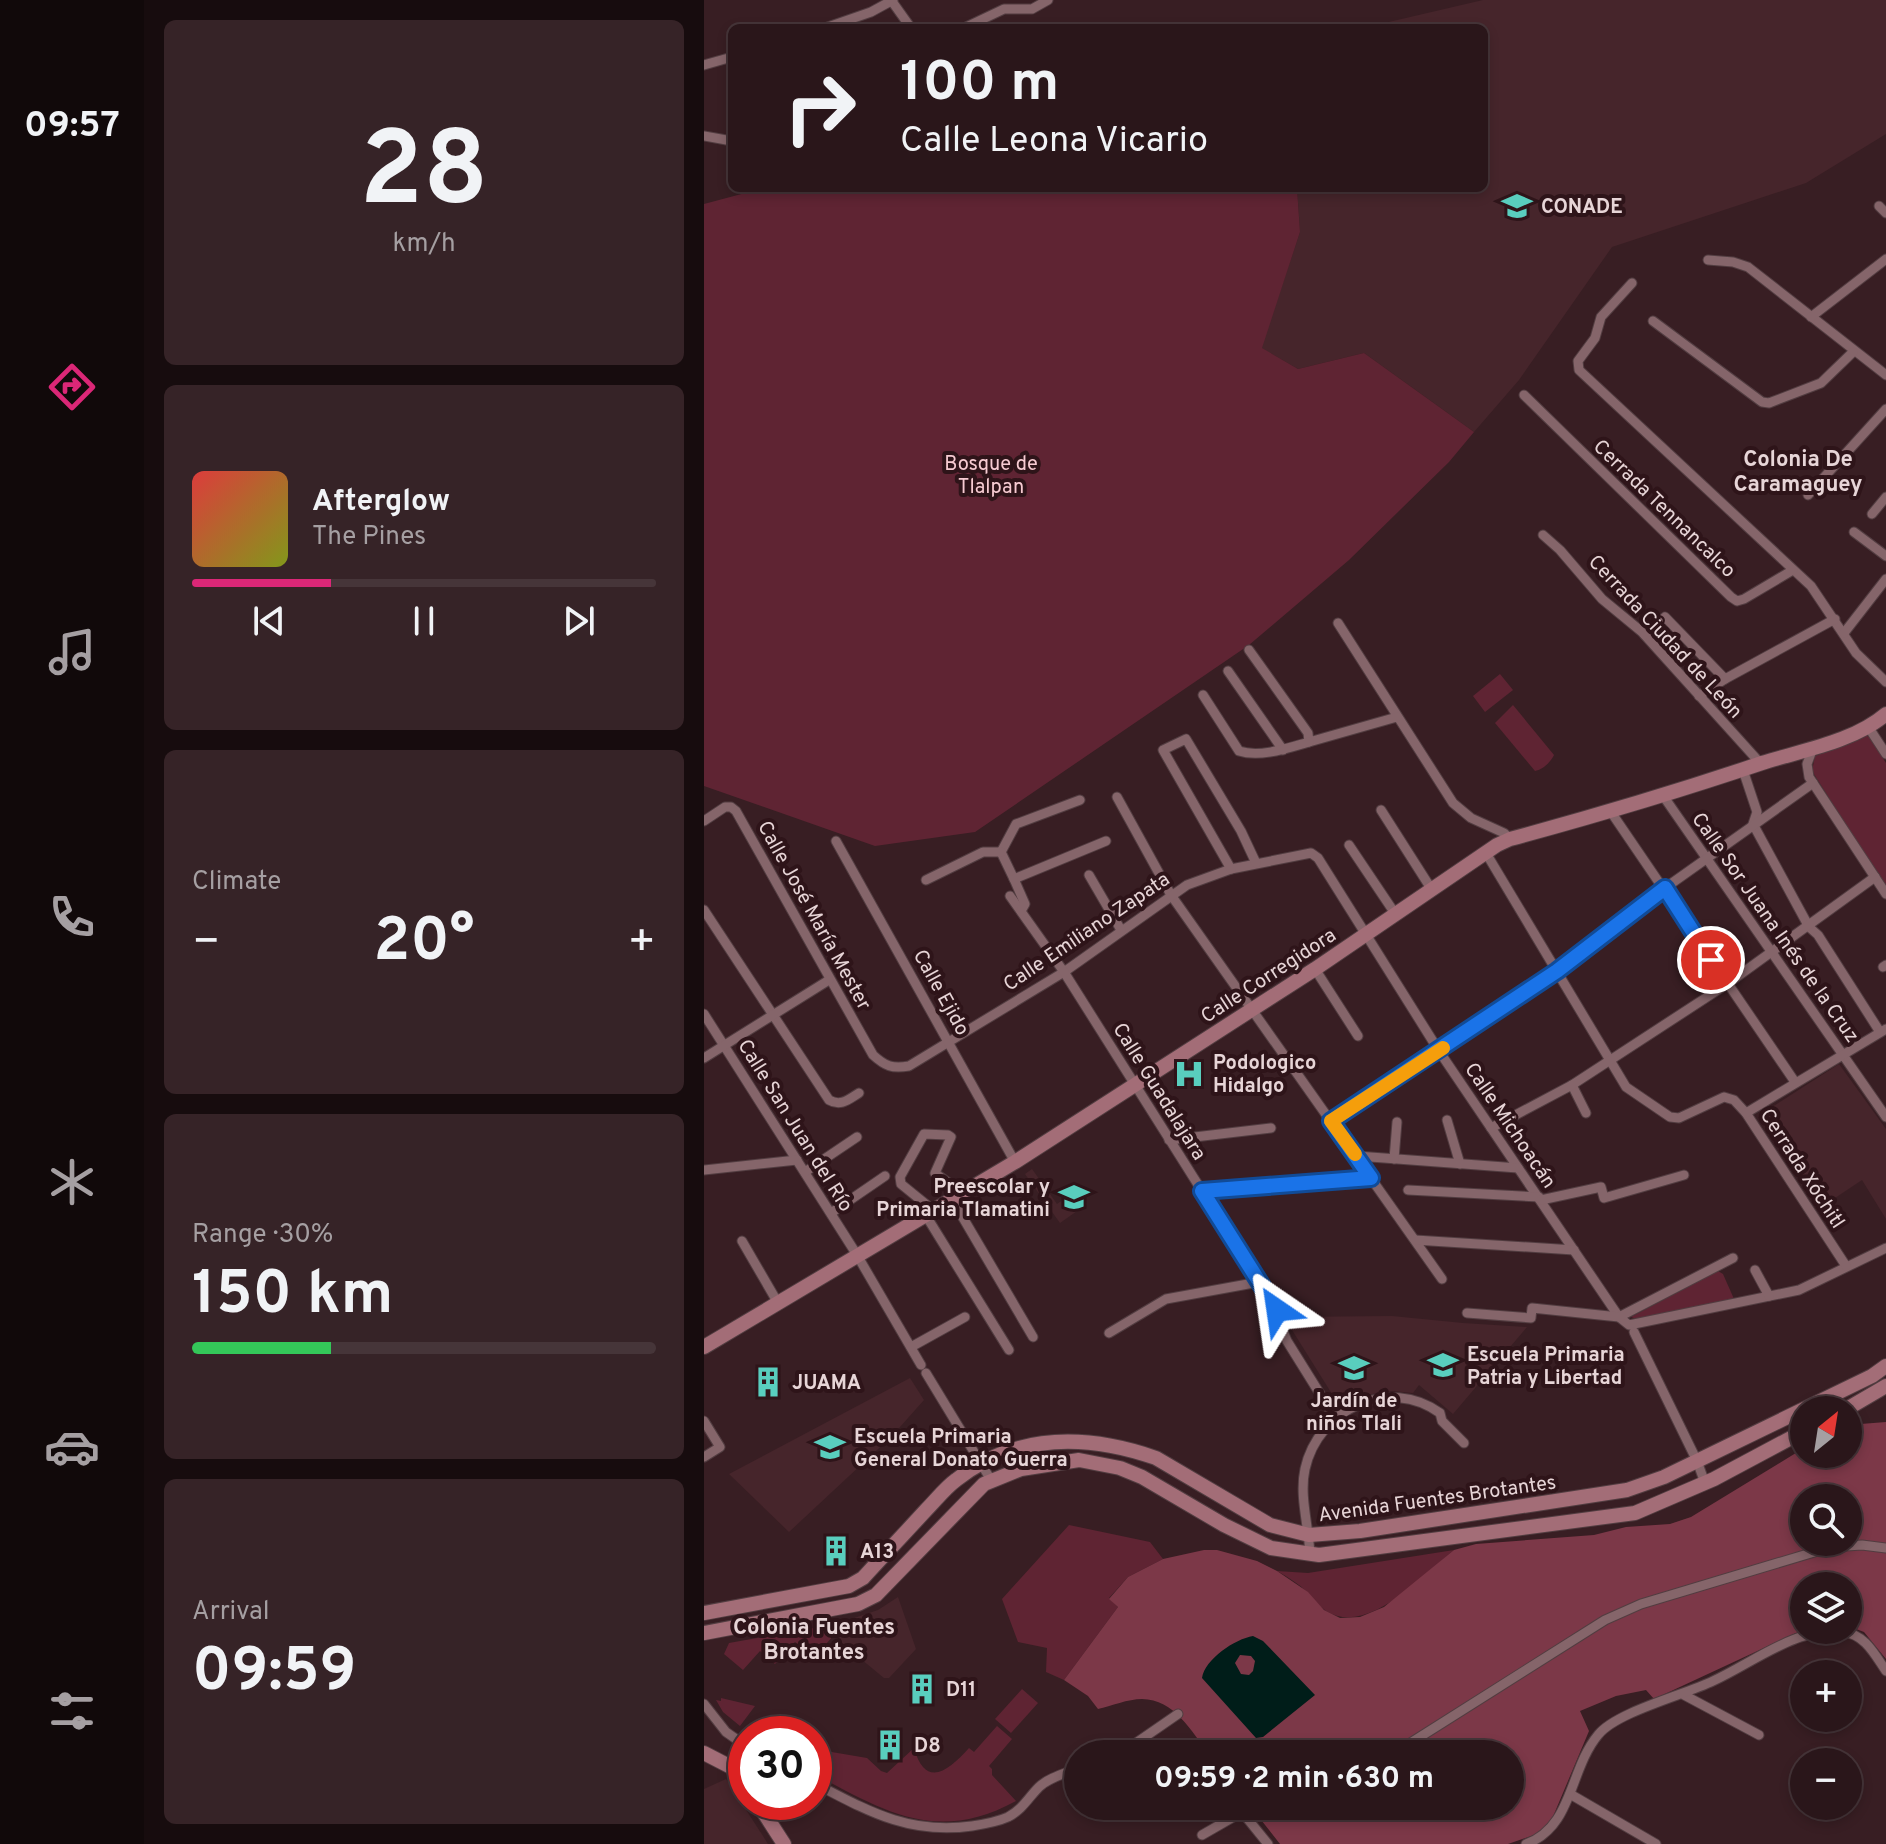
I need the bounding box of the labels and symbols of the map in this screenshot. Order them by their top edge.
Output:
school or university icon: CONADE [1500,189,1534,223]
place label: CONADE [1541,195,1623,221]
street label: Cerrada Tennancalco [1587,435,1740,584]
district label: Colonia De Caramaguey [1733,447,1863,499]
park label: Bosque de Tlalpan [944,452,1038,501]
street label: Cerrada Ciudad de León [1582,550,1747,725]
street label: Calle Sor Juana Inés de la Cruz [1685,808,1864,1048]
street label: Calle José María Mester [750,817,876,1015]
street label: Calle Emiliano Zapata [999,867,1175,998]
street label: Calle Corregidora [1197,923,1342,1030]
pin [1677,926,1745,994]
street label: Calle Ejido [906,945,974,1041]
street label: Calle Guadalajara [1106,1018,1211,1166]
street label: Calle San Juan del Río [731,1035,858,1217]
place label: Podologico Hidalgo [1213,1051,1316,1100]
hospital icon: Podologico Hidalgo [1172,1057,1206,1091]
street label: Calle Michoacán [1458,1058,1561,1194]
street label: Cerrada Xóchitl [1753,1104,1850,1234]
place label: Preescolar y Primaria Tlamatini [876,1175,1050,1224]
school or university icon: Preescolar y Primaria Tlamatini [1057,1180,1091,1214]
position arrow [1235,1268,1319,1352]
place label: Escuela Primaria Patria y Libertad [1467,1343,1625,1392]
school or university icon: Escuela Primaria Patria y Libertad [1426,1348,1460,1382]
school or university icon: Jardín de niños Tlali [1337,1351,1371,1385]
building icon: JUAMA [751,1365,785,1399]
place label: JUAMA [792,1371,861,1397]
place label: Jardín de niños Tlali [1306,1389,1402,1438]
north arrow [1790,1396,1862,1468]
place label: Escuela Primaria General Donato Guerra [854,1425,1068,1474]
school or university icon: Escuela Primaria General Donato Guerra [813,1430,847,1464]
street label: Avenida Fuentes Brotantes [1317,1470,1558,1530]
building icon: A13 [819,1534,853,1568]
place label: A13 [860,1540,894,1566]
district label: Colonia Fuentes Brotantes [733,1615,895,1667]
building icon: D11 [905,1672,939,1706]
place label: D11 [946,1678,976,1704]
speed limit sign: 30 [728,1716,832,1820]
building icon: D8 [873,1728,907,1762]
place label: D8 [914,1734,941,1760]

